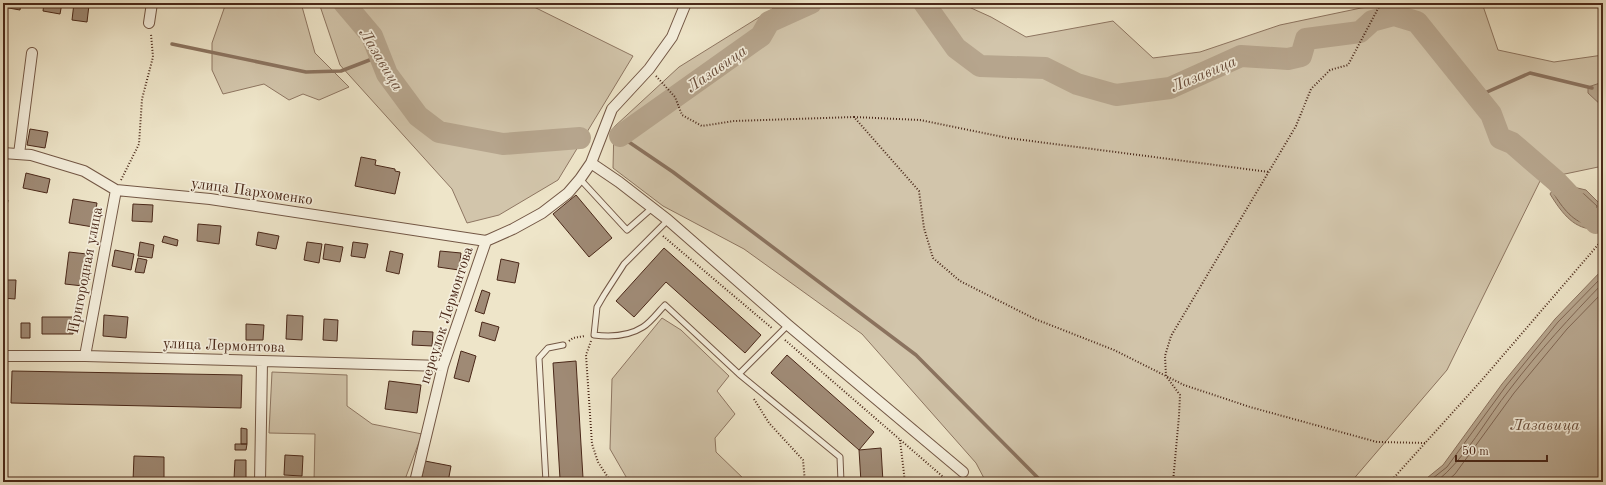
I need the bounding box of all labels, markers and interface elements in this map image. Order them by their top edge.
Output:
water label: Лазавица [355,26,405,94]
water label: Лазавица [684,43,751,96]
water label: Лазавица [1168,54,1239,96]
street label: улица Пархоменко [190,177,314,208]
street label: Пригородная улица [67,205,106,335]
street label: переулок Лермонтова [418,244,477,386]
street label: улица Лермонтова [163,337,286,356]
water label: Лазавица [1510,418,1580,434]
scale bar [1456,437,1547,463]
text: 50 m [1462,445,1489,458]

